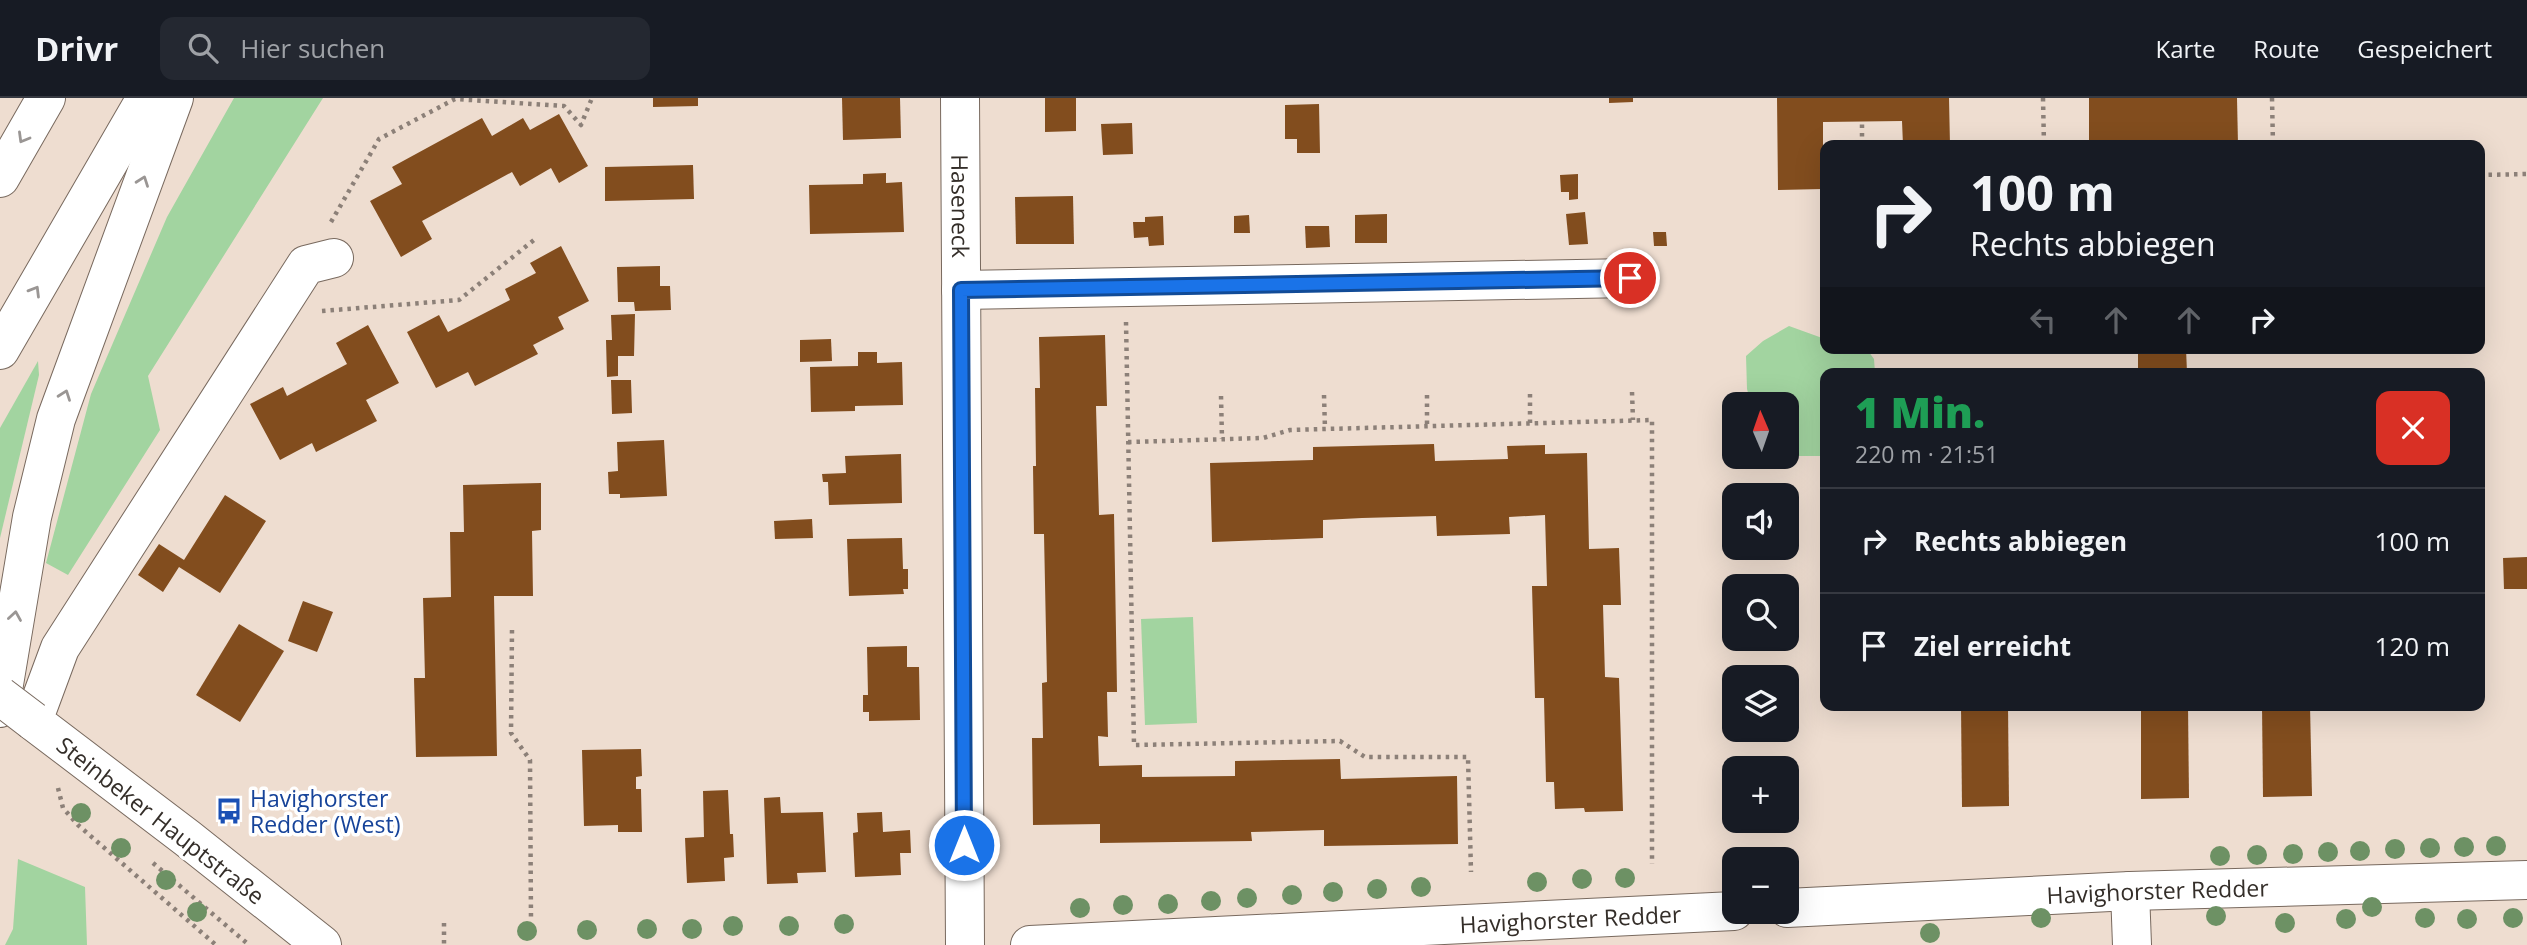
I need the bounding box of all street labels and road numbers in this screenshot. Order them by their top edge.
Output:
street label: Haseneck [944,154,977,258]
street label: Steinbeker Hauptstraße [50,729,272,911]
street label: Havighorster Redder [2046,871,2270,911]
street label: Havighorster Redder [1459,898,1683,940]

